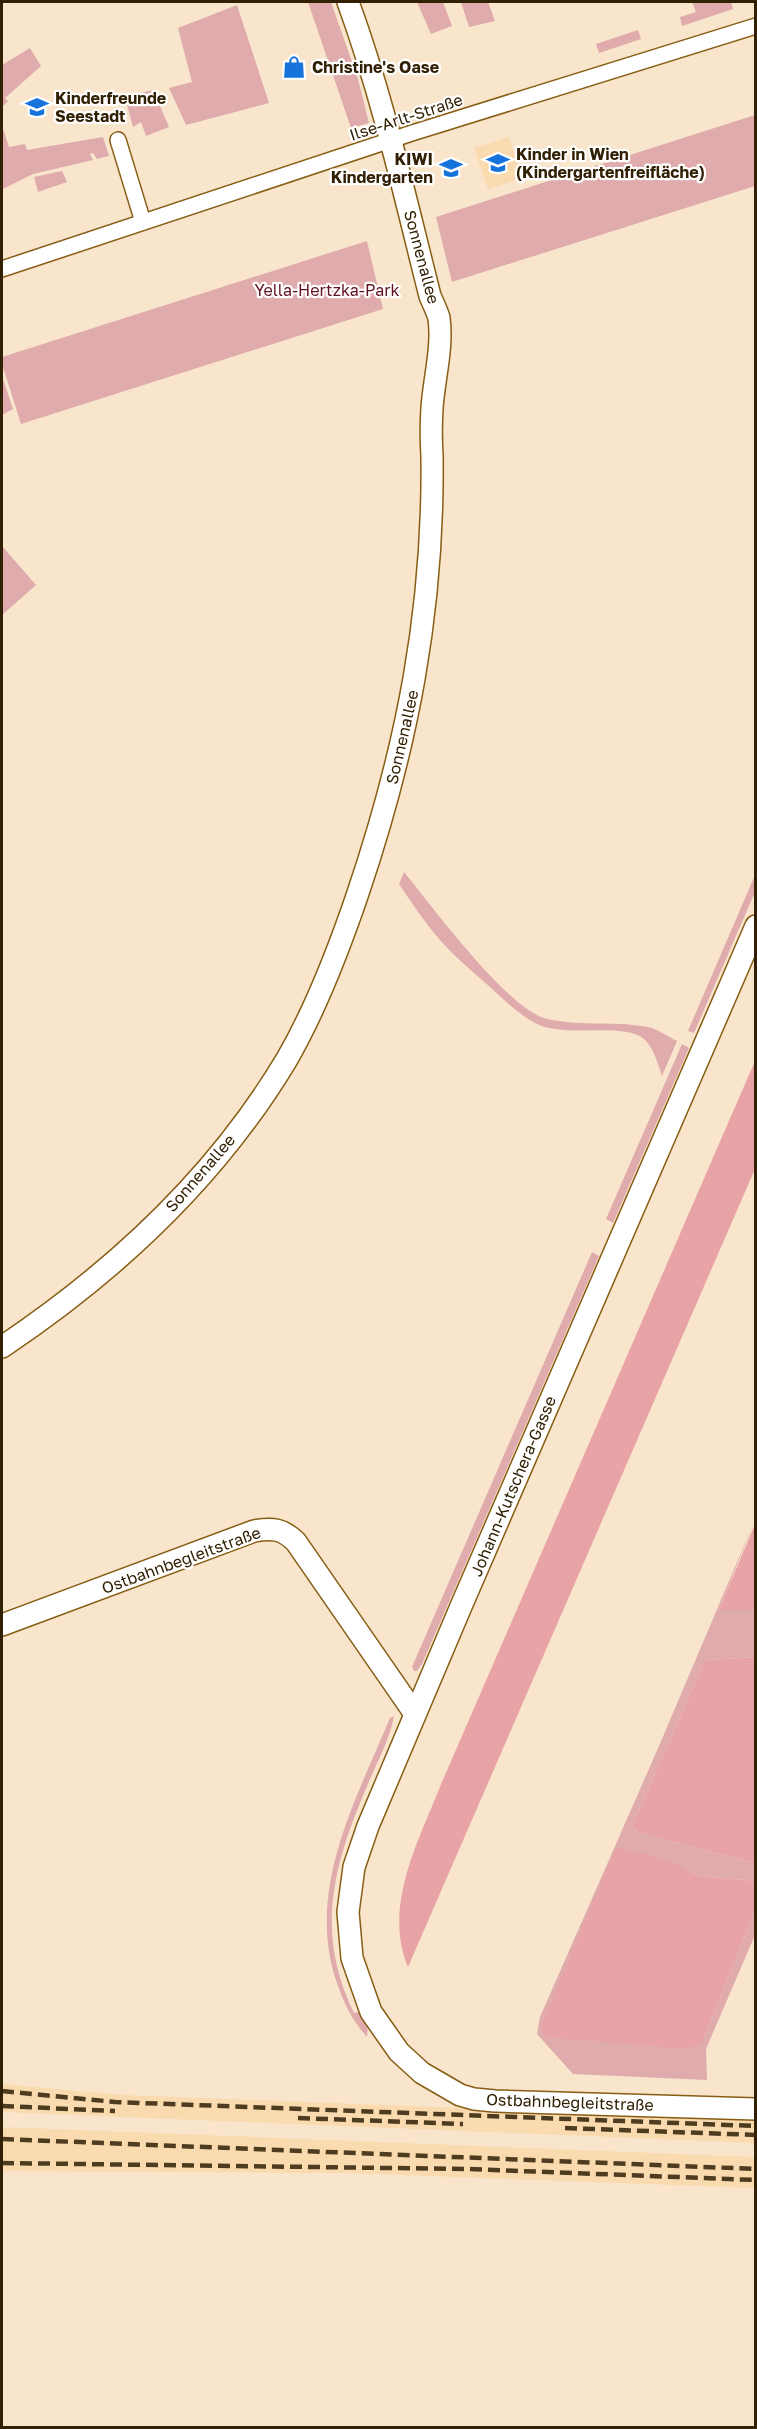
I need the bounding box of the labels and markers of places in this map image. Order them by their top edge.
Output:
shop icon: Christine's Oase [281,54,307,80]
place label: Christine's Oase [312,57,439,77]
place label: Kinderfreunde Seestadt [55,88,166,126]
school or university icon: Kinderfreunde Seestadt [24,94,50,120]
place label: Kinder in Wien (Kindergartenfreifläche) [516,144,705,182]
place label: KIWI Kindergarten [331,149,433,187]
school or university icon: Kinder in Wien (Kindergartenfreifläche) [485,150,511,176]
school or university icon: KIWI Kindergarten [438,155,464,181]

